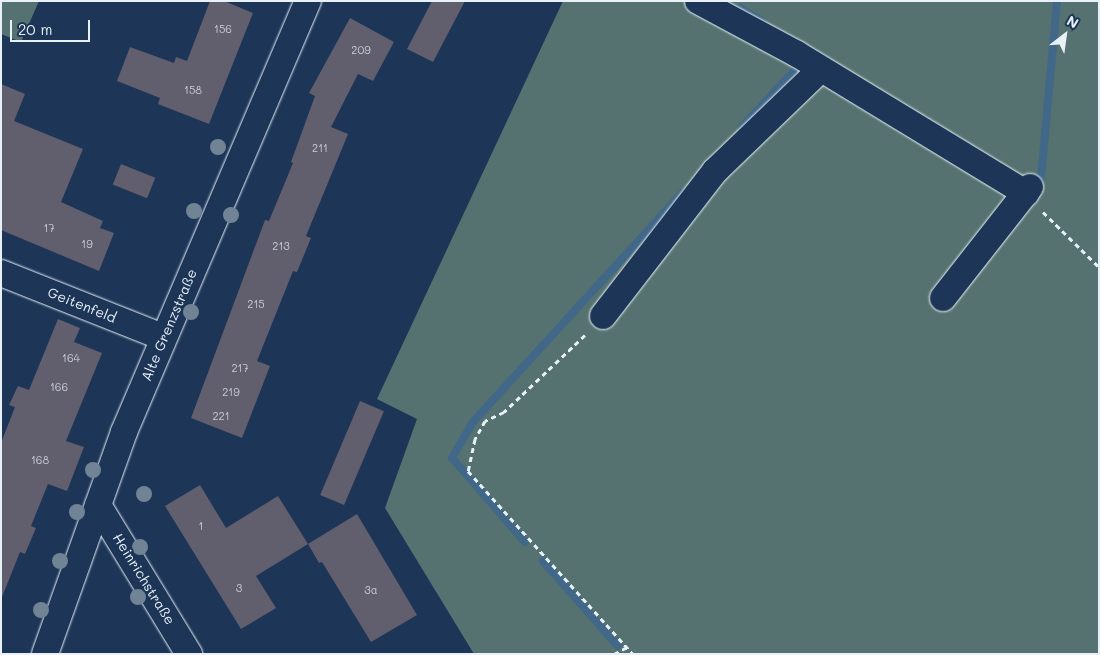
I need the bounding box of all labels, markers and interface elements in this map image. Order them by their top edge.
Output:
scale bar [12,10,92,42]
north arrow [1040,10,1090,60]
text: N [1063,11,1082,32]
text: 20 m [18,19,52,39]
house number: 156 [214,22,232,36]
house number: 209 [351,43,371,57]
house number: 158 [184,83,202,97]
house number: 211 [312,141,328,155]
house number: 17 [43,221,55,235]
house number: 19 [81,237,93,251]
house number: 213 [272,239,290,253]
street label: Alte Grenzstraße [138,266,200,384]
street label: Geitenfeld [45,284,119,326]
house number: 215 [247,297,265,311]
house number: 164 [62,351,80,365]
house number: 217 [231,361,249,375]
house number: 166 [50,380,68,394]
house number: 219 [222,385,240,399]
house number: 221 [212,409,230,423]
house number: 168 [31,453,49,467]
house number: 1 [199,519,203,533]
street label: Heinrichstraße [109,530,179,628]
house number: 3 [236,581,242,595]
house number: 3a [364,583,378,597]

